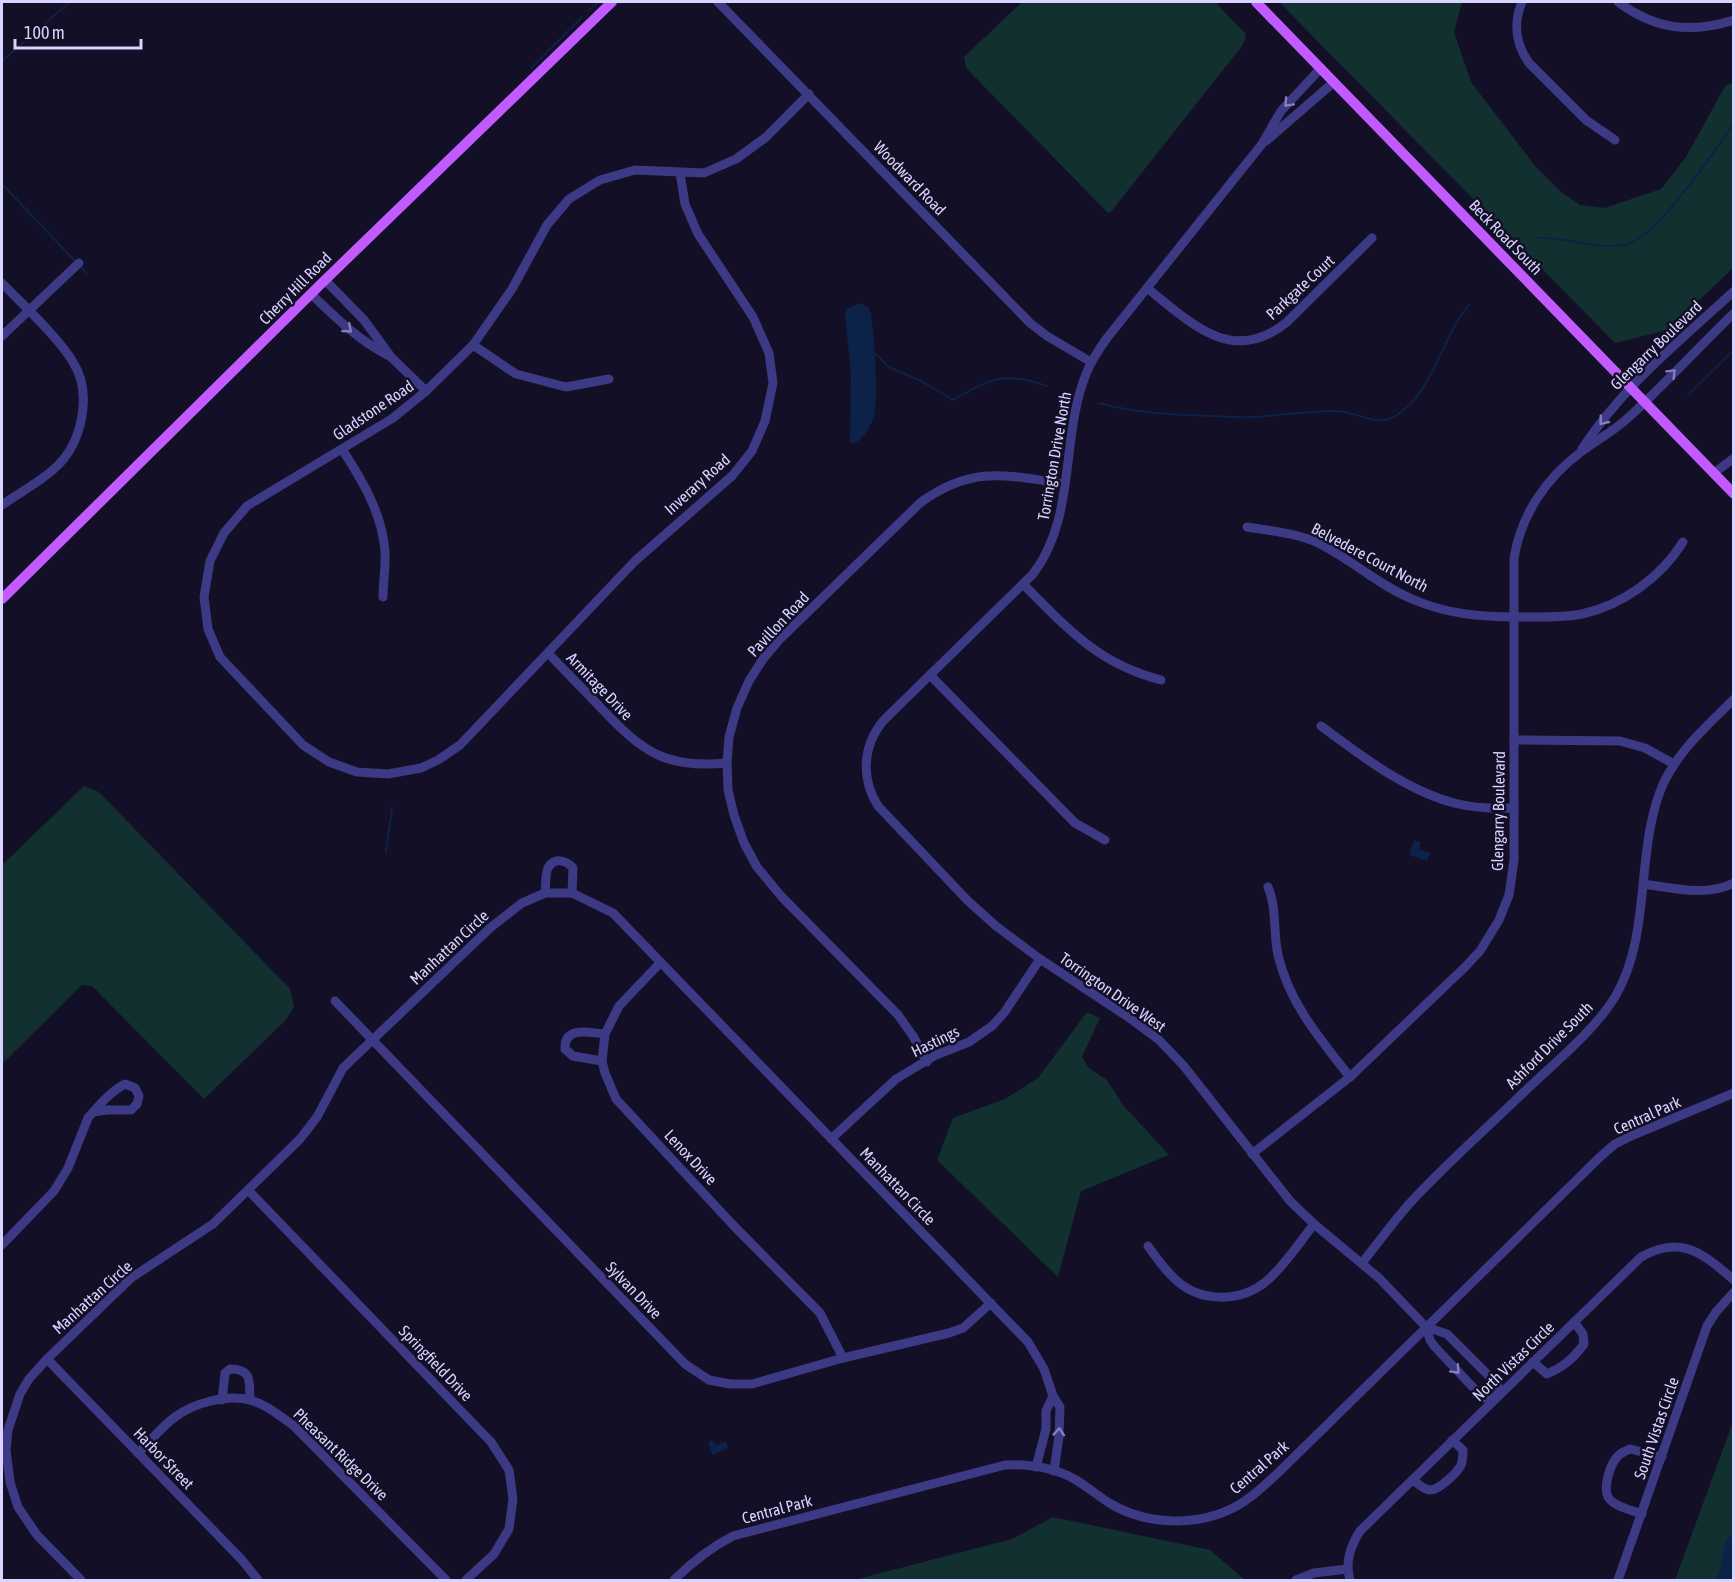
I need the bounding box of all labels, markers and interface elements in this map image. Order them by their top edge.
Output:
scale bar [15,12,141,50]
text: 100 m [24,22,65,43]
one-way arrow [1284,96,1295,107]
street label: Woodward Road [870,137,950,219]
street label: Beck Road South [1466,196,1546,278]
street label: Cherry Hill Road [255,248,336,329]
street label: Parkgate Court [1262,251,1339,324]
street label: Glengarry Boulevard [1607,297,1706,394]
one-way arrow [341,322,352,333]
one-way arrow [1665,370,1676,381]
street label: Gladstone Road [329,377,417,443]
street label: Torrington Drive North [1034,390,1075,522]
one-way arrow [1599,414,1610,425]
street label: Inverary Road [661,450,734,519]
street label: Belvedere Court North [1309,519,1431,595]
street label: Pavillon Road [744,588,812,660]
street label: Armitage Drive [563,648,637,724]
street label: Glengarry Boulevard [1488,751,1509,871]
street label: Manhattan Circle [406,906,492,988]
street label: Torrington Drive West [1056,949,1170,1036]
street label: Ashford Drive South [1502,998,1596,1092]
street label: Hastings [908,1022,963,1061]
street label: Central Park [1611,1092,1683,1138]
street label: Lenox Drive [661,1126,721,1188]
street label: Manhattan Circle [857,1144,939,1228]
street label: Manhattan Circle [49,1257,135,1337]
street label: Sylvan Drive [602,1258,666,1323]
street label: North Vistas Circle [1469,1318,1557,1404]
street label: Springfield Drive [395,1322,476,1405]
one-way arrow [1449,1362,1460,1373]
street label: South Vistas Circle [1630,1375,1682,1481]
street label: Pheasant Ridge Drive [289,1404,392,1504]
street label: Harbor Street [130,1423,198,1493]
one-way arrow [1052,1428,1065,1437]
street label: Central Park [1226,1437,1292,1497]
street label: Central Park [740,1491,814,1527]

